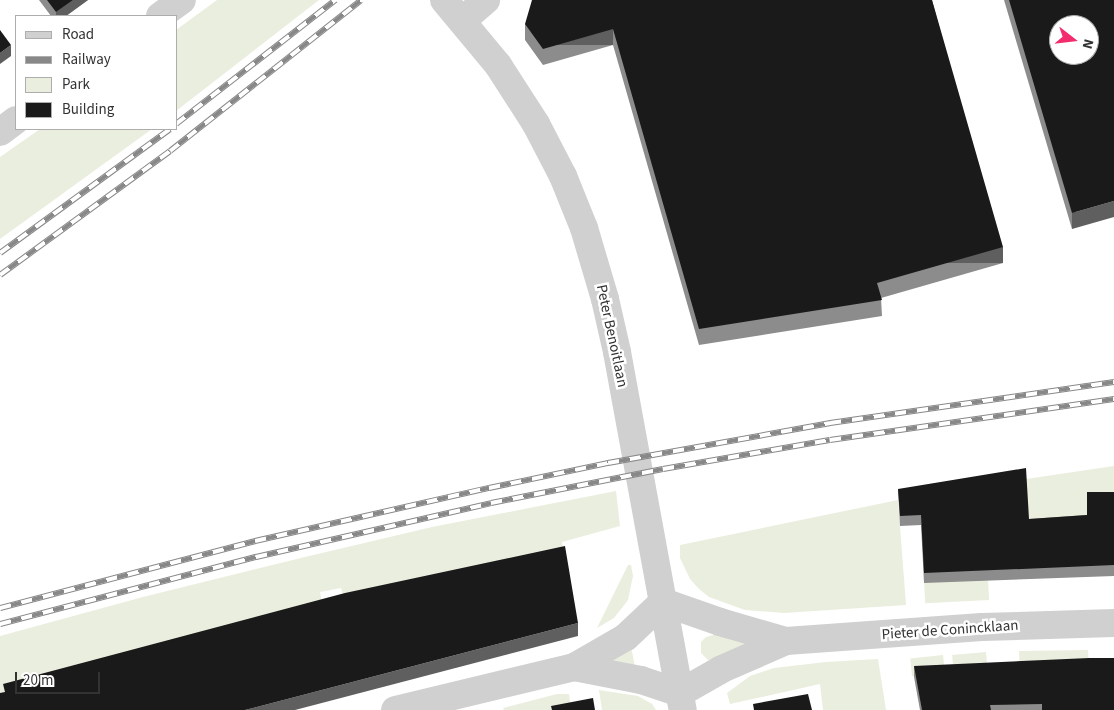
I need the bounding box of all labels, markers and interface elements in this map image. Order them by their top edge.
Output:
legend [15,15,178,130]
north arrow [1049,15,1099,65]
text: Road [62,24,94,45]
text: N [1077,37,1098,51]
text: Railway [62,49,111,70]
text: Park [62,74,90,95]
text: Building [62,99,114,120]
street label: Peter Benoitlaan [592,283,632,389]
street label: Pieter de Conincklaan [881,616,1019,644]
scale bar [18,662,102,694]
text: 20 m [23,670,53,691]

